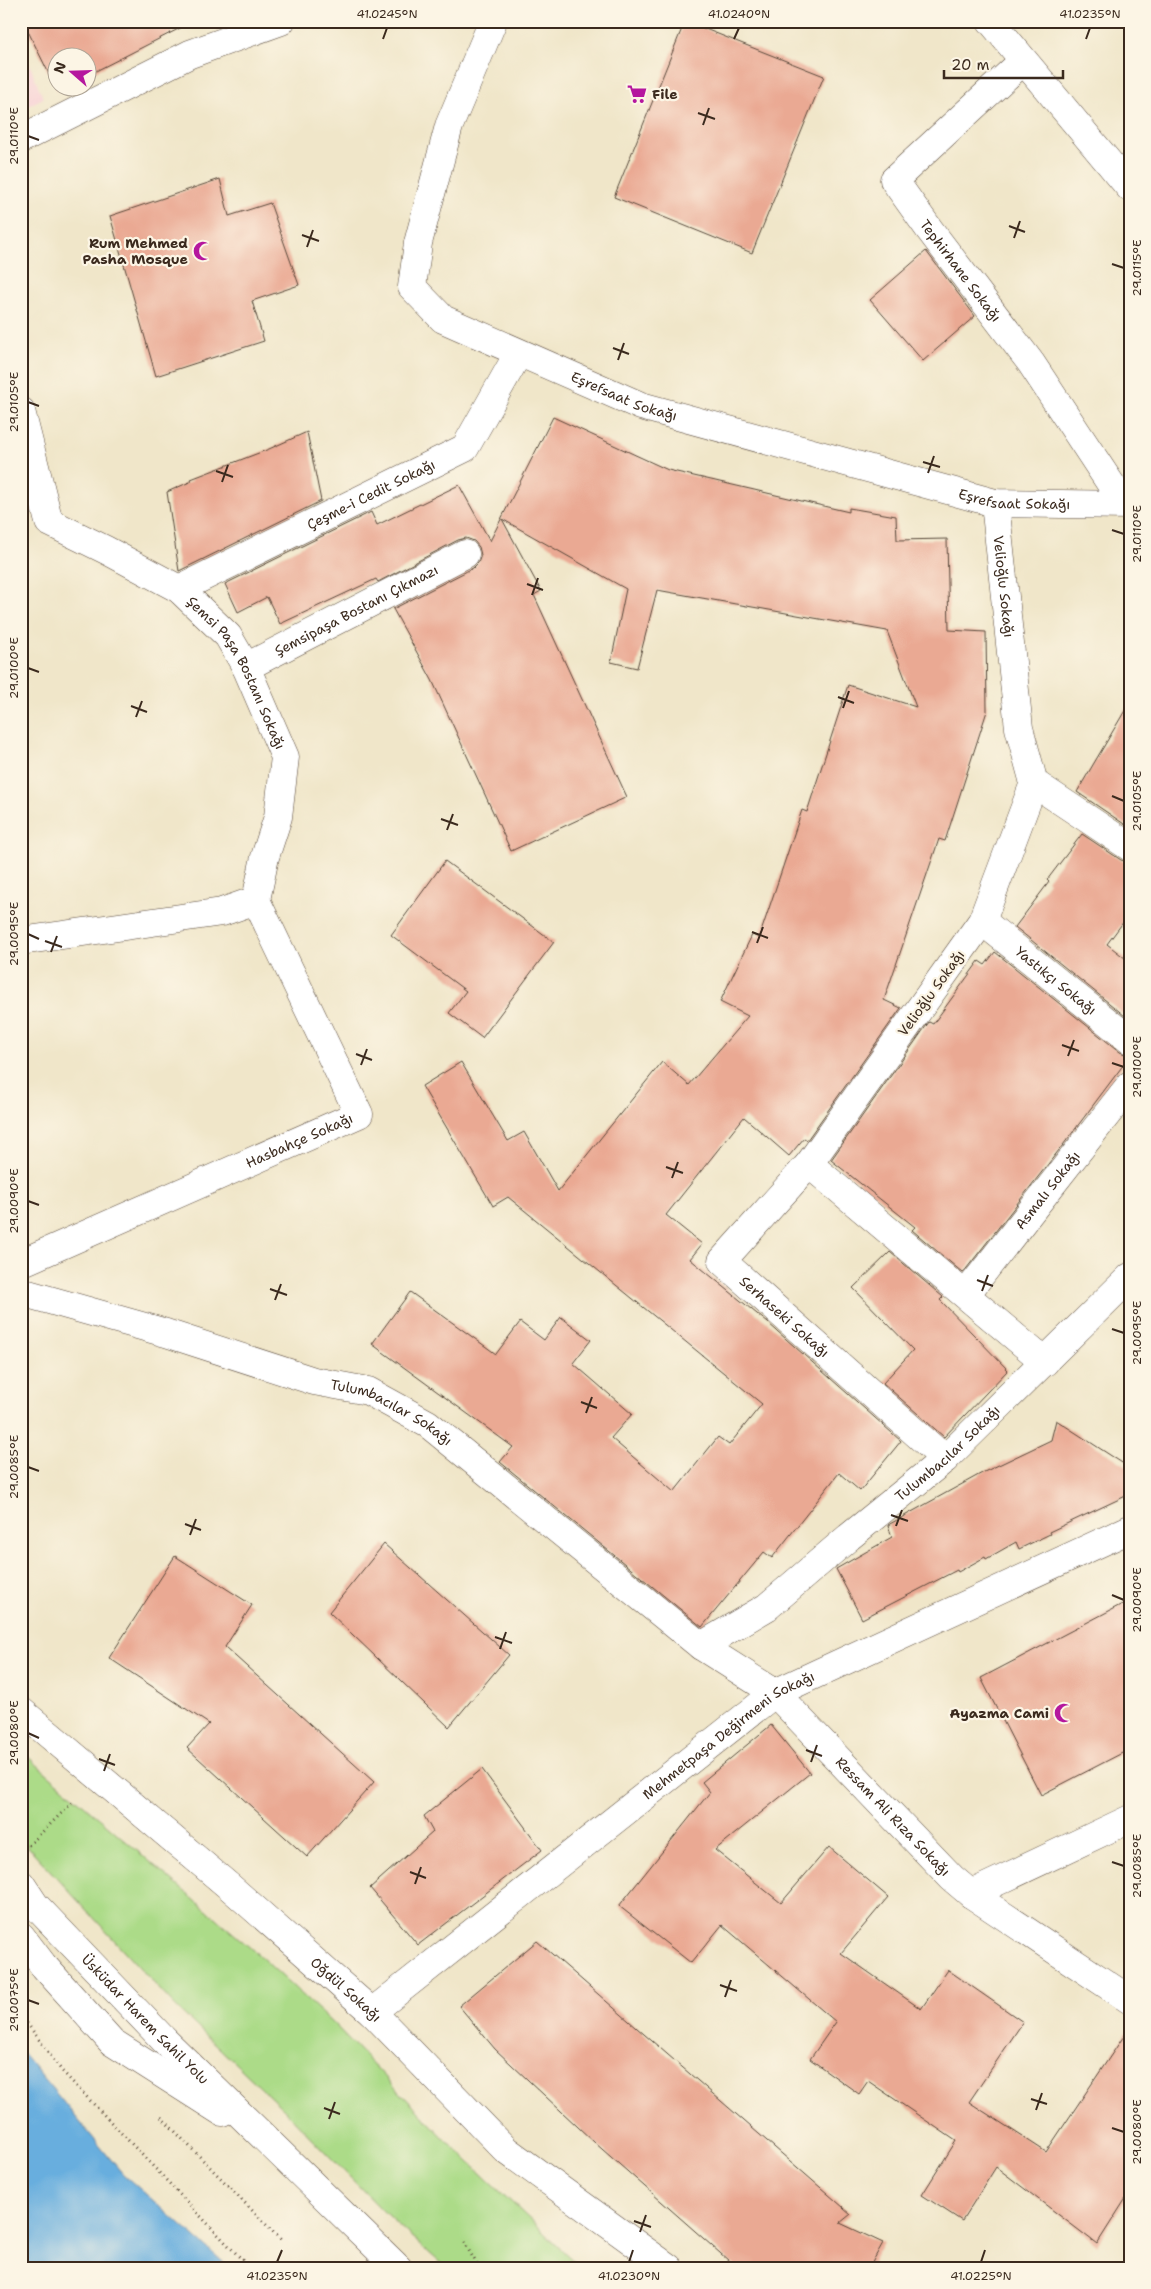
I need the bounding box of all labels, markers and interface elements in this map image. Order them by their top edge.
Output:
text: 41.0245°N [356,6,418,22]
text: 41.0240°N [708,6,770,22]
text: 41.0235°N [1059,6,1121,22]
north arrow [48,48,98,98]
scale bar [944,48,1062,80]
text: 20 m [951,55,990,75]
text: N [49,59,70,76]
supermarket icon: File [626,83,648,105]
place label: File [652,85,678,103]
text: 29.0110°E [6,107,22,165]
street label: Tephirhane Sokağı [916,216,1005,325]
place label: Rum Mehmed Pasha Mosque [83,234,188,268]
text: 29.0115°E [1129,239,1145,297]
mosque icon: Rum Mehmed Pasha Mosque [192,240,214,262]
street label: Eşrefsaat Sokağı [568,367,679,425]
text: 29.0105°E [6,372,22,432]
street label: Çeşme-i Cedit Sokağı [304,455,438,534]
street label: Eşrefsaat Sokağı [956,484,1070,513]
text: 29.0110°E [1129,505,1145,563]
street label: Velioğlu Sokağı [990,535,1018,638]
street label: Şemsipaşa Bostanı Çıkmazı [271,560,441,660]
street label: Şemsi Paşa Bostanı Sokağı [183,592,290,752]
text: 29.0100°E [6,637,22,699]
text: 29.0105°E [1129,771,1145,831]
text: 29.0095°E [6,902,22,966]
street label: Yastıkçı Sokağı [1012,942,1100,1019]
street label: Velioğlu Sokağı [894,946,968,1040]
text: 29.0100°E [1129,1036,1145,1098]
street label: Hasbahçe Sokağı [243,1109,355,1172]
street label: Asmalı Sokağı [1011,1147,1084,1233]
text: 29.0090°E [6,1168,22,1234]
street label: Serhaseki Sokağı [736,1272,833,1361]
text: 29.0095°E [1129,1301,1145,1365]
street label: Tulumbacılar Sokağı [329,1375,456,1449]
street label: Tulumbacılar Sokağı [891,1401,1004,1505]
text: 29.0085°E [6,1435,22,1499]
text: 29.0090°E [1129,1567,1145,1633]
street label: Mehmetpaşa Değirmeni Sokağı [639,1667,817,1803]
text: 29.0080°E [6,1700,22,1766]
mosque icon: Ayazma Cami [1053,1702,1075,1724]
place label: Ayazma Cami [949,1704,1049,1722]
street label: Ressam Ali Rıza Sokağı [832,1753,954,1880]
text: 29.0085°E [1129,1834,1145,1898]
street label: Üsküdar Harem Sahil Yolu [78,1950,213,2088]
street label: Oğdül Sokağı [307,1953,386,2026]
text: 29.0075°E [6,1968,22,2032]
text: 29.0080°E [1129,2099,1145,2165]
text: 41.0235°N [246,2268,308,2284]
text: 41.0230°N [598,2268,660,2284]
text: 41.0225°N [950,2268,1012,2284]

